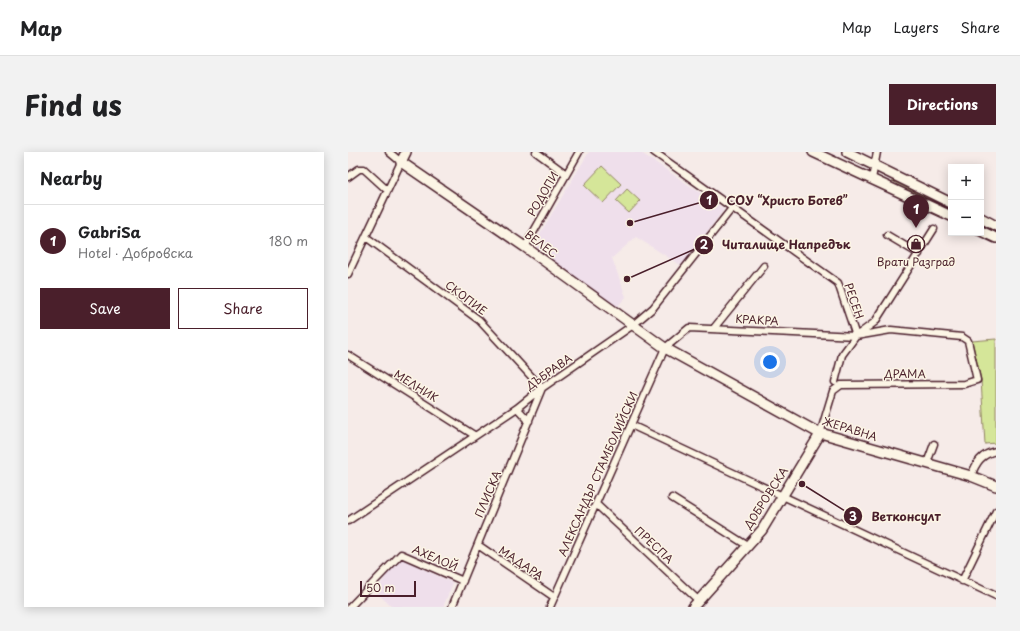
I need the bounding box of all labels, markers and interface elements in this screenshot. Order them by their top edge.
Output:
text: Map [20,14,62,42]
text: Map [842,17,872,38]
text: Layers [894,17,939,38]
text: Share [961,17,1000,38]
text: Find us [24,83,122,126]
button: Directions [889,84,996,125]
map controls [948,164,984,236]
button: + [948,164,984,200]
text: Nearby [40,165,102,191]
street label: РОДОПИ [523,168,562,220]
callout: СОУ “Христо Ботев” [699,188,856,212]
text: 1 [706,191,712,209]
text: СОУ “Христо Ботев” [726,191,848,209]
pin: 1 [903,195,929,228]
button: − [948,200,984,236]
text: GabriSa [78,220,141,243]
street label: ВЕЛЕС [521,226,561,261]
text: 1 [50,231,56,250]
text: 180 m [269,231,308,250]
callout: Читалище Напредък [694,233,859,257]
shop icon: Врати Разград [906,234,926,254]
text: 2 [700,235,709,253]
text: Читалище Напредък [722,235,851,253]
text: Hotel · Добровска [78,243,193,262]
place label: Врати Разград [877,253,955,270]
street label: СКОПИЕ [442,276,491,319]
street label: РЕСЕН [840,281,869,321]
button: Save [40,288,170,329]
button: Share [178,288,308,329]
street label: КРАКРА [735,310,780,329]
street label: ДЪБРАВА [521,349,575,394]
your location [760,352,780,372]
street label: МЕЛНИК [391,365,442,406]
street label: ДРАМА [883,365,926,382]
street label: АЛЕКСАНДЪР СТАМБОЛИЙСКИ [553,389,642,559]
street label: ЖЕРАВНА [821,412,880,445]
street label: ДОБРОВСКА [739,463,792,533]
street label: ПЛИСКА [470,467,505,520]
callout: Ветконсулт [843,504,949,528]
text: 3 [849,507,857,525]
text: Ветконсулт [871,507,941,525]
street label: ПРЕСПА [631,522,678,567]
street label: АХЕЛОЙ [410,540,461,575]
street label: МАДАРА [496,541,547,584]
scale bar [360,579,416,598]
text: 50 m [366,579,395,596]

